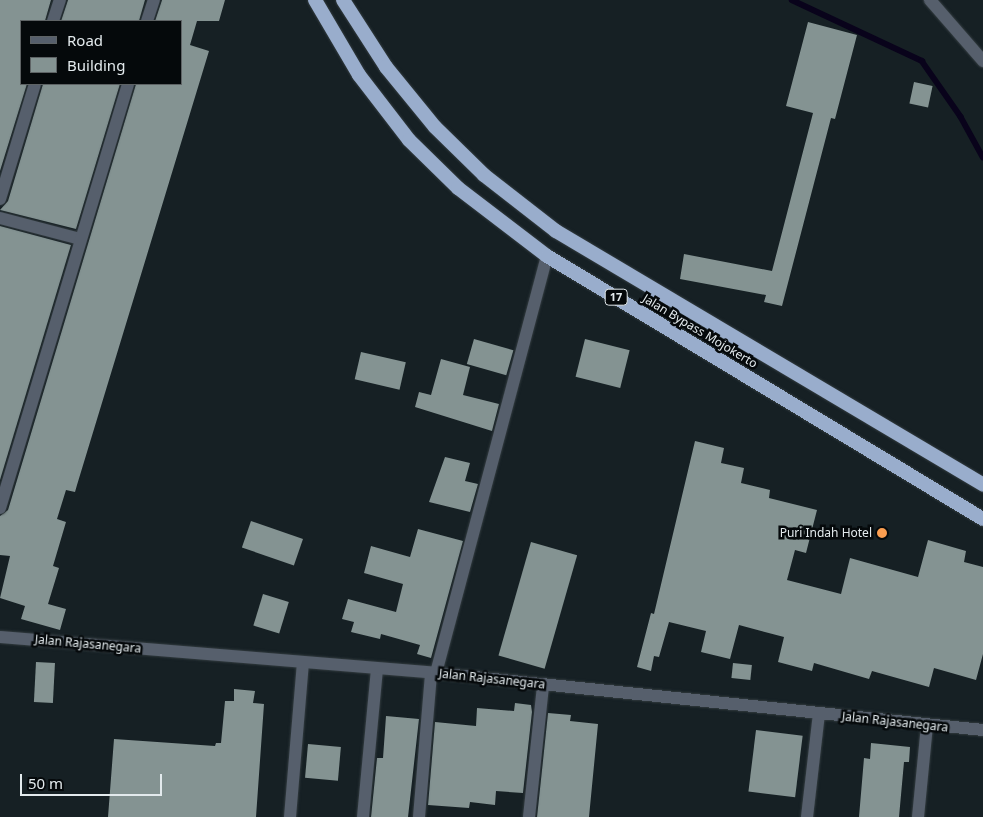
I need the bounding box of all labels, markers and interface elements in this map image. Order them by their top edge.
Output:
legend [20,20,182,85]
text: Road [67,30,103,50]
text: Building [67,55,125,75]
road number: 17 [604,288,628,306]
street label: Jalan Bypass Mojokerto [640,291,760,371]
place label: Puri Indah Hotel [780,526,872,540]
marker: Puri Indah Hotel [876,527,888,539]
street label: Jalan Rajasanegara [34,632,142,656]
street label: Jalan Rajasanegara [438,666,546,692]
street label: Jalan Rajasanegara [841,709,949,735]
scale bar [22,764,165,796]
text: 50 m [28,773,63,793]

